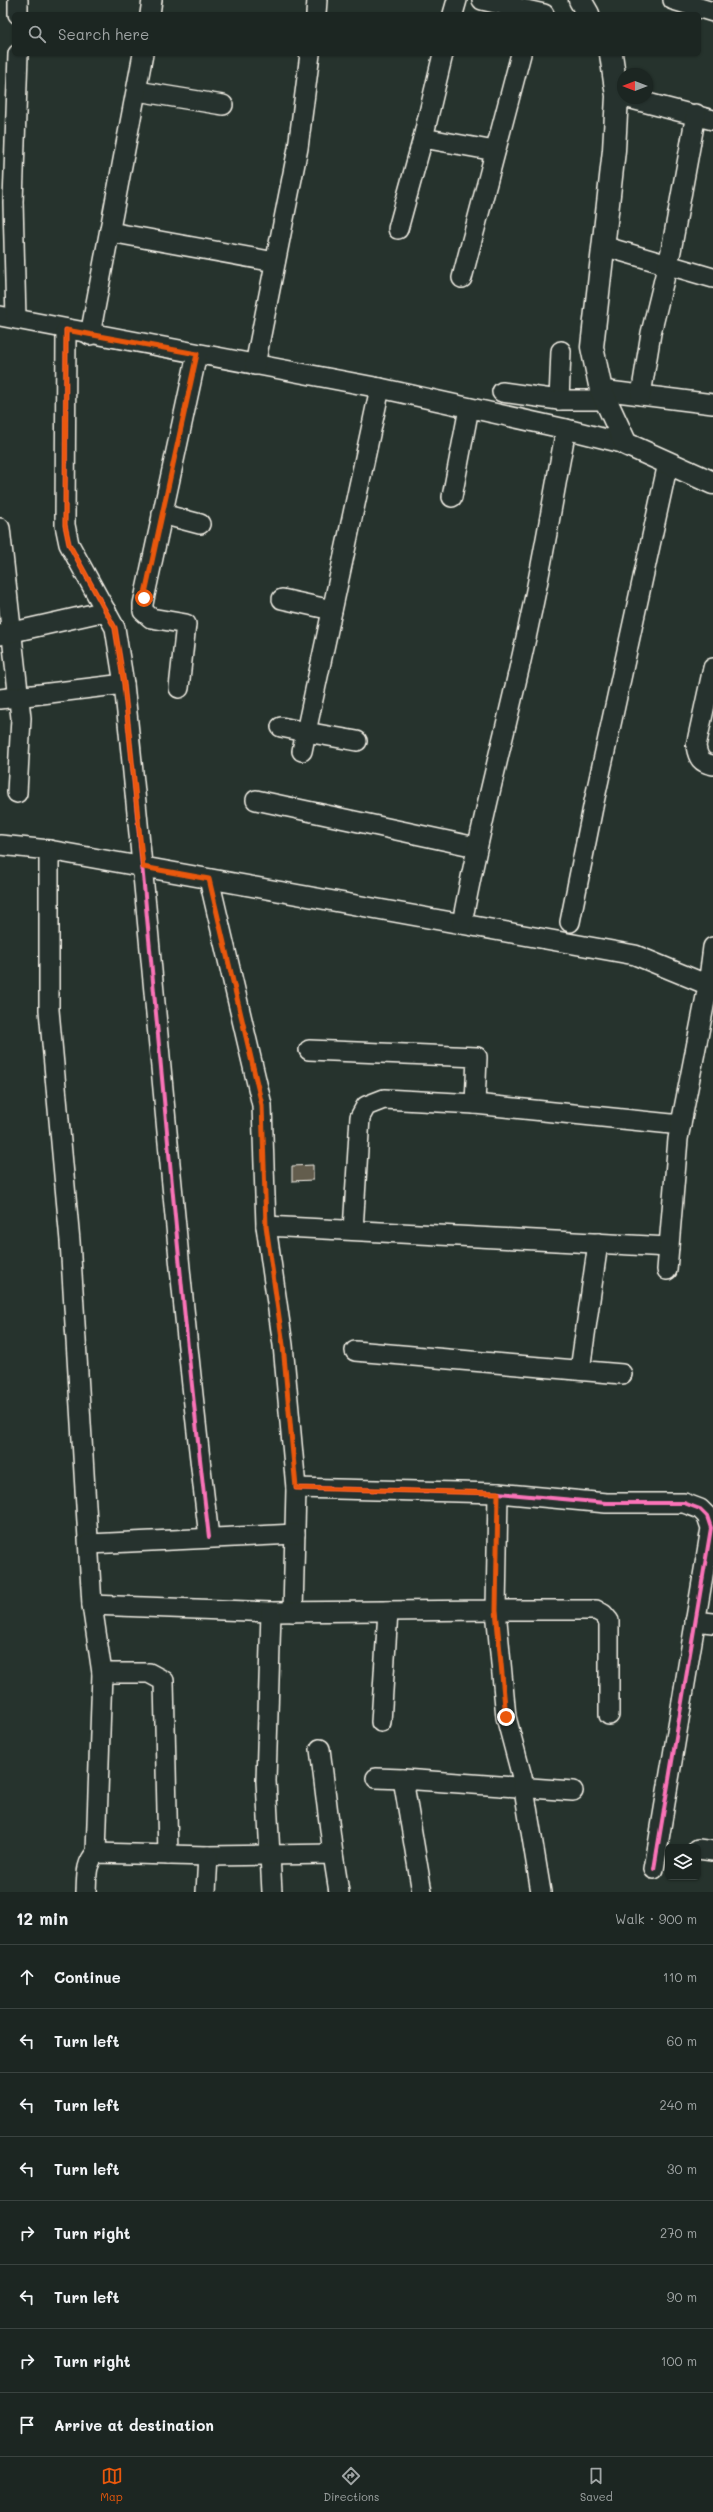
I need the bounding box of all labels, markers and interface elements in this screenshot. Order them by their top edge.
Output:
search box [12,12,701,56]
icon: search [26,23,48,45]
text: Search here [58,24,149,44]
north arrow [617,68,653,104]
route start [135,589,153,607]
route end [497,1708,515,1726]
map controls [665,1844,701,1880]
button: layers [665,1844,701,1880]
text: 12 min [16,1907,68,1929]
text: Walk · 900 m [615,1910,697,1927]
icon: ahead [16,1966,38,1988]
text: Continue [54,1967,121,1987]
text: 110 m [663,1968,697,1985]
icon: left [16,2030,38,2052]
text: Turn left [54,2031,119,2051]
text: 60 m [667,2032,697,2049]
icon: left [16,2094,38,2116]
text: Turn left [54,2095,119,2115]
text: 240 m [660,2096,697,2113]
icon: left [16,2158,38,2180]
text: Turn left [54,2159,119,2179]
text: 30 m [667,2160,697,2177]
icon: right [16,2222,38,2244]
text: Turn right [54,2223,131,2243]
text: 270 m [660,2224,697,2241]
icon: left [16,2286,38,2308]
text: Turn left [54,2287,119,2307]
text: 90 m [667,2288,697,2305]
icon: right [16,2350,38,2372]
text: Turn right [54,2351,131,2371]
text: 100 m [661,2352,697,2369]
icon: arrive [16,2414,38,2436]
text: Arrive at destination [54,2415,214,2435]
tab: Map [100,2465,123,2504]
tab: Directions [323,2465,379,2504]
tab: Saved [580,2465,613,2504]

